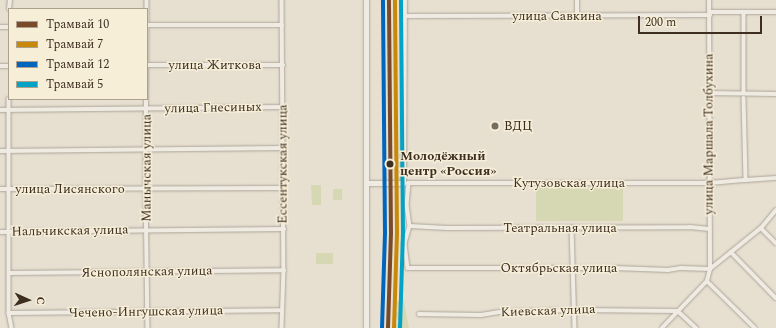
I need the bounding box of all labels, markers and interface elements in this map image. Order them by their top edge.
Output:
legend [8,8,148,100]
street label: улица Савкина [512,8,602,24]
scale bar [640,8,764,34]
text: 200 m [645,13,676,32]
text: Трамвай 10 [46,15,109,34]
text: Трамвай 7 [46,35,103,54]
street label: улица Маршала Толбухина [701,53,717,215]
text: Трамвай 12 [46,55,109,74]
street label: улица Житкова [169,57,261,73]
text: Трамвай 5 [46,75,103,94]
street label: улица Гнесиных [164,99,262,117]
street label: Ессентукская улица [275,104,291,224]
street label: Манычская улица [139,114,155,222]
place label: ВДЦ [504,118,532,134]
marker: ВДЦ [489,120,501,132]
place label: Молодёжный центр «Россия» [400,149,497,180]
marker: Молодёжный центр «Россия» [383,157,397,171]
street label: Кутузовская улица [513,175,625,191]
street label: улица Лисянского [15,181,125,197]
street label: Театральная улица [503,220,617,236]
street label: Нальчикская улица [11,222,129,240]
street label: Октябрьская улица [501,260,617,276]
street label: Яснополянская улица [81,263,213,281]
north arrow [8,280,48,320]
text: С [32,296,49,305]
street label: Киевская улица [500,302,596,320]
street label: Чечено-Ингушская улица [69,303,223,321]

